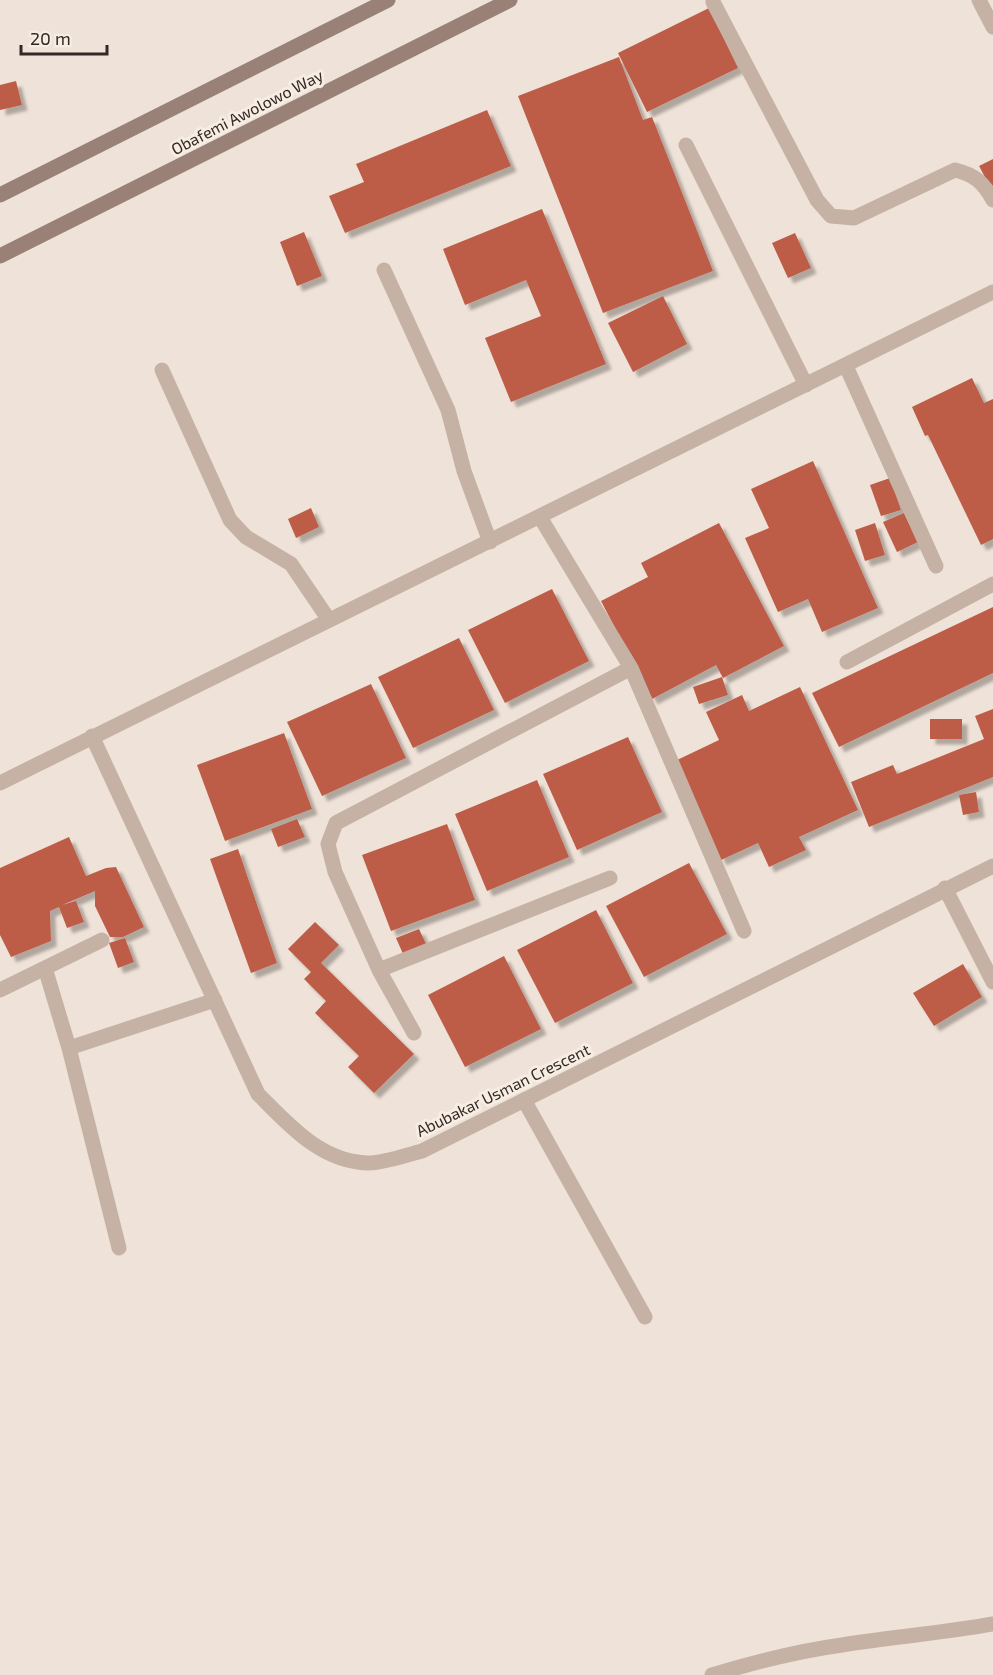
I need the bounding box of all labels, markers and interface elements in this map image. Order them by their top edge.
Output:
scale bar [21,18,106,56]
text: 20 m [30,27,71,49]
street label: Obafemi Awolowo Way [168,65,326,158]
street label: Abubakar Usman Crescent [413,1039,593,1140]

